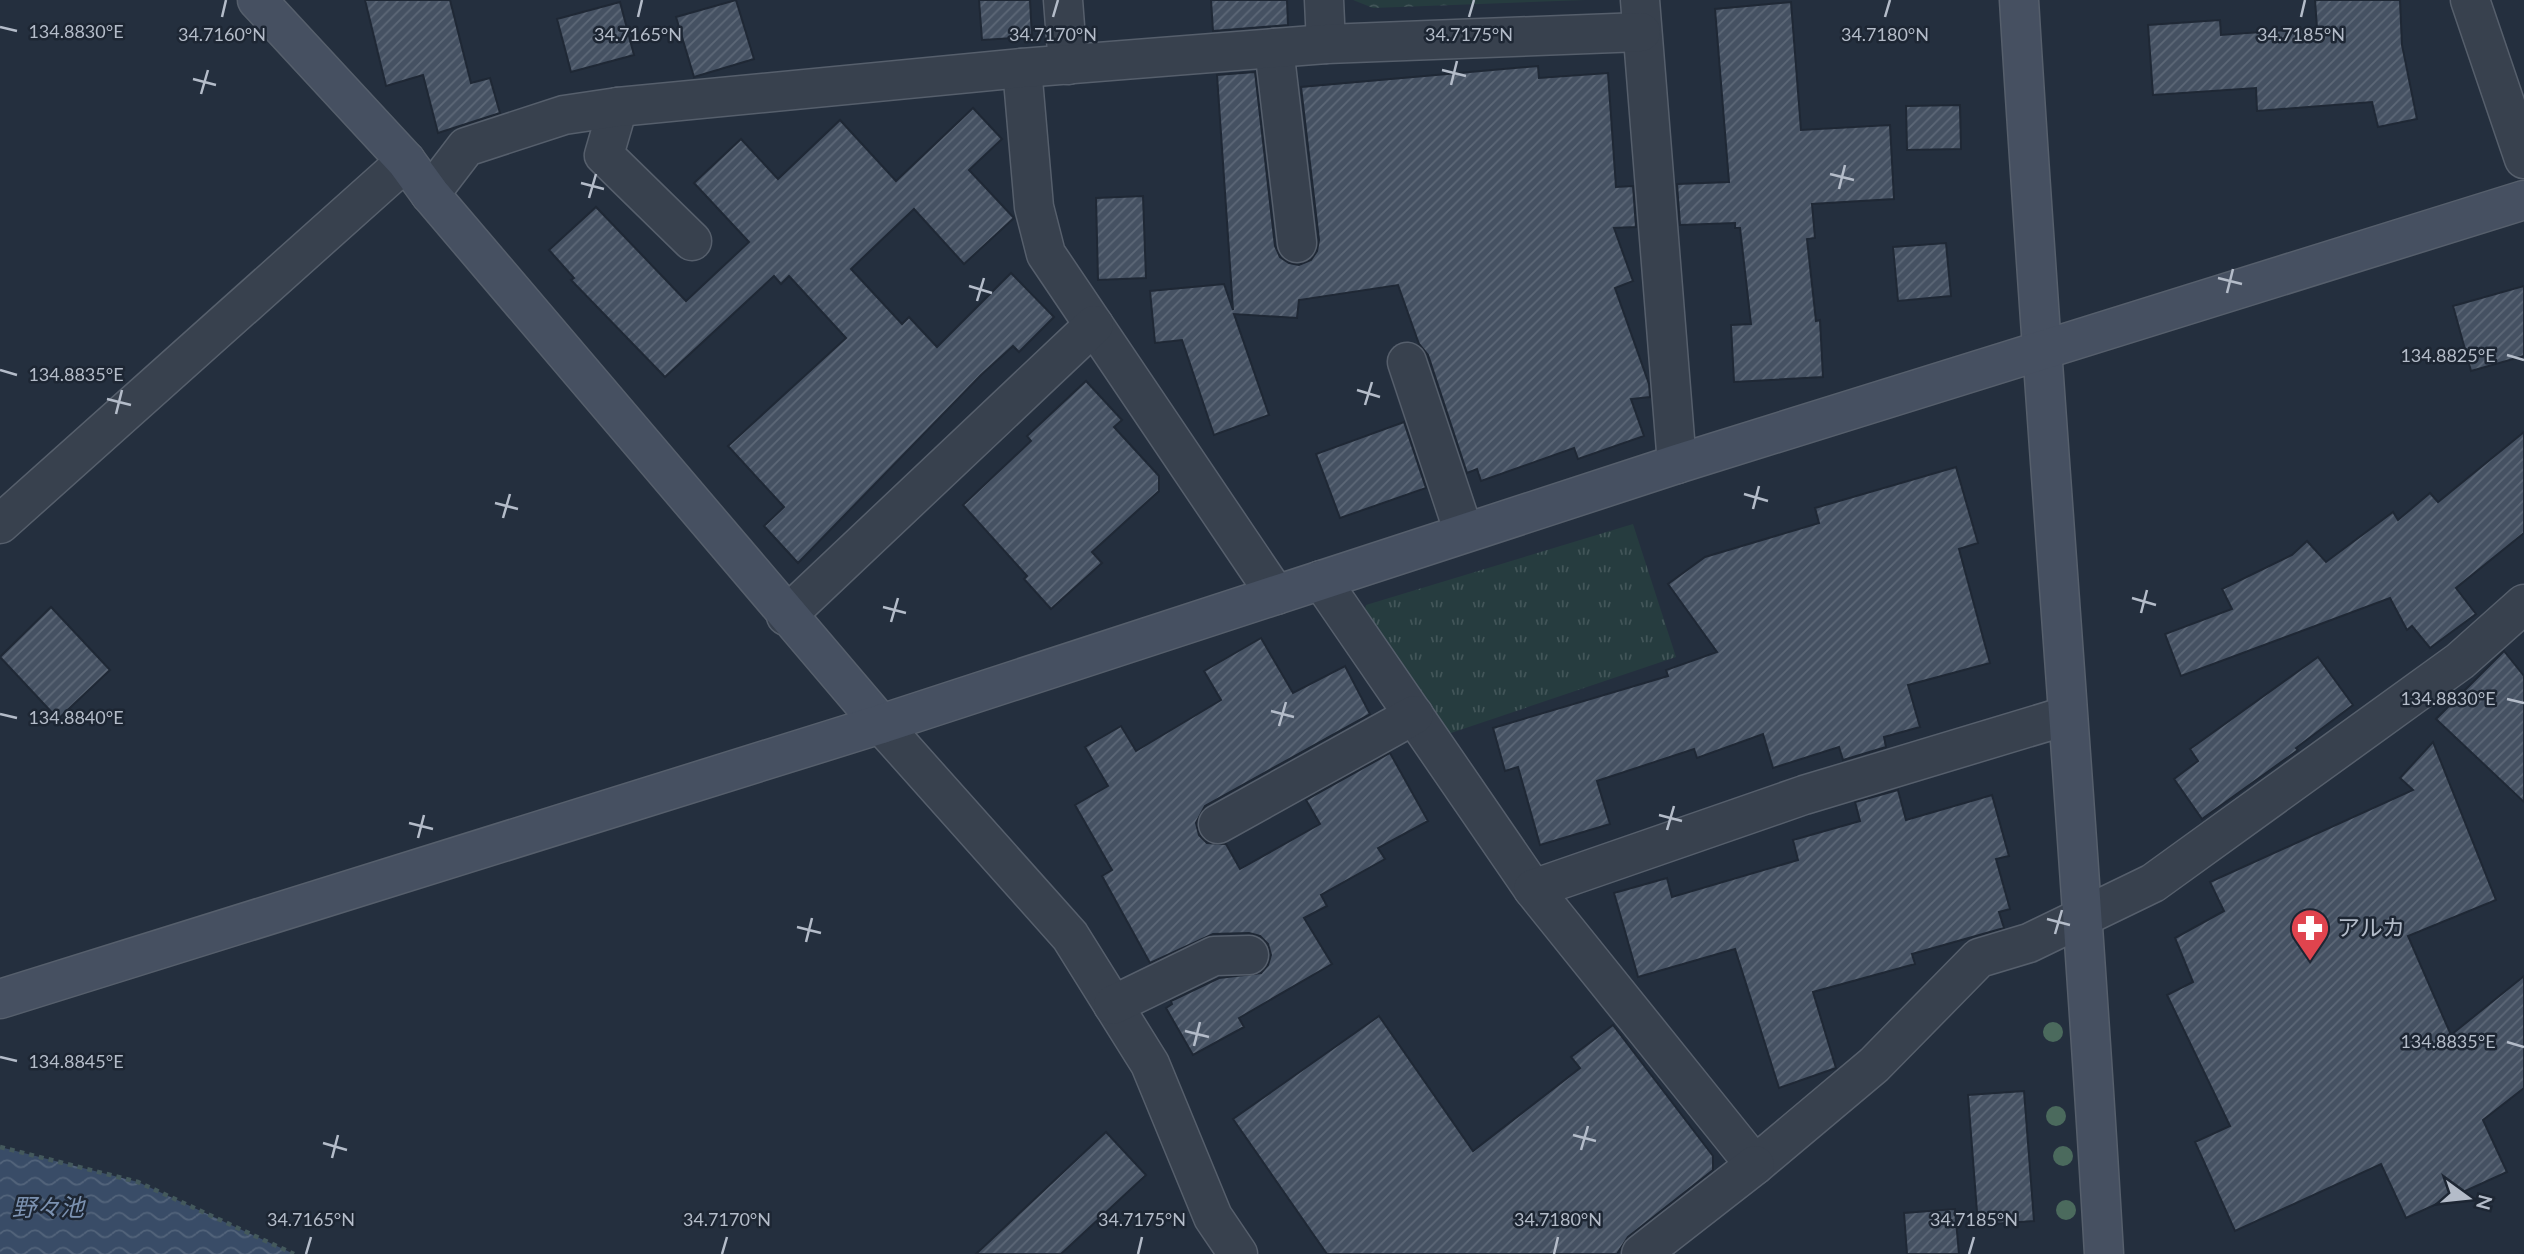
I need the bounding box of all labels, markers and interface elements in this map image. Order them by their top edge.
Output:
text: 134.8830°E [28,20,124,42]
text: 34.7160°N [178,23,266,45]
text: 34.7165°N [594,23,682,45]
text: 34.7170°N [1009,23,1097,45]
text: 34.7175°N [1425,23,1513,45]
text: 34.7180°N [1841,23,1929,45]
text: 34.7185°N [2257,23,2345,45]
text: 134.8825°E [2400,344,2496,366]
text: 134.8835°E [28,363,124,385]
text: 134.8830°E [2400,687,2496,709]
text: 134.8840°E [28,706,124,728]
pharmacy icon: アルカ [2289,907,2331,962]
place label: アルカ [2337,913,2405,941]
text: 134.8835°E [2400,1030,2496,1052]
text: 134.8845°E [28,1050,124,1072]
north arrow [2433,1163,2503,1233]
water label: 野々池 [12,1192,86,1221]
text: N [2472,1192,2498,1213]
text: 34.7165°N [267,1208,355,1230]
text: 34.7170°N [683,1208,771,1230]
text: 34.7175°N [1098,1208,1186,1230]
text: 34.7180°N [1514,1208,1602,1230]
text: 34.7185°N [1930,1208,2018,1230]

